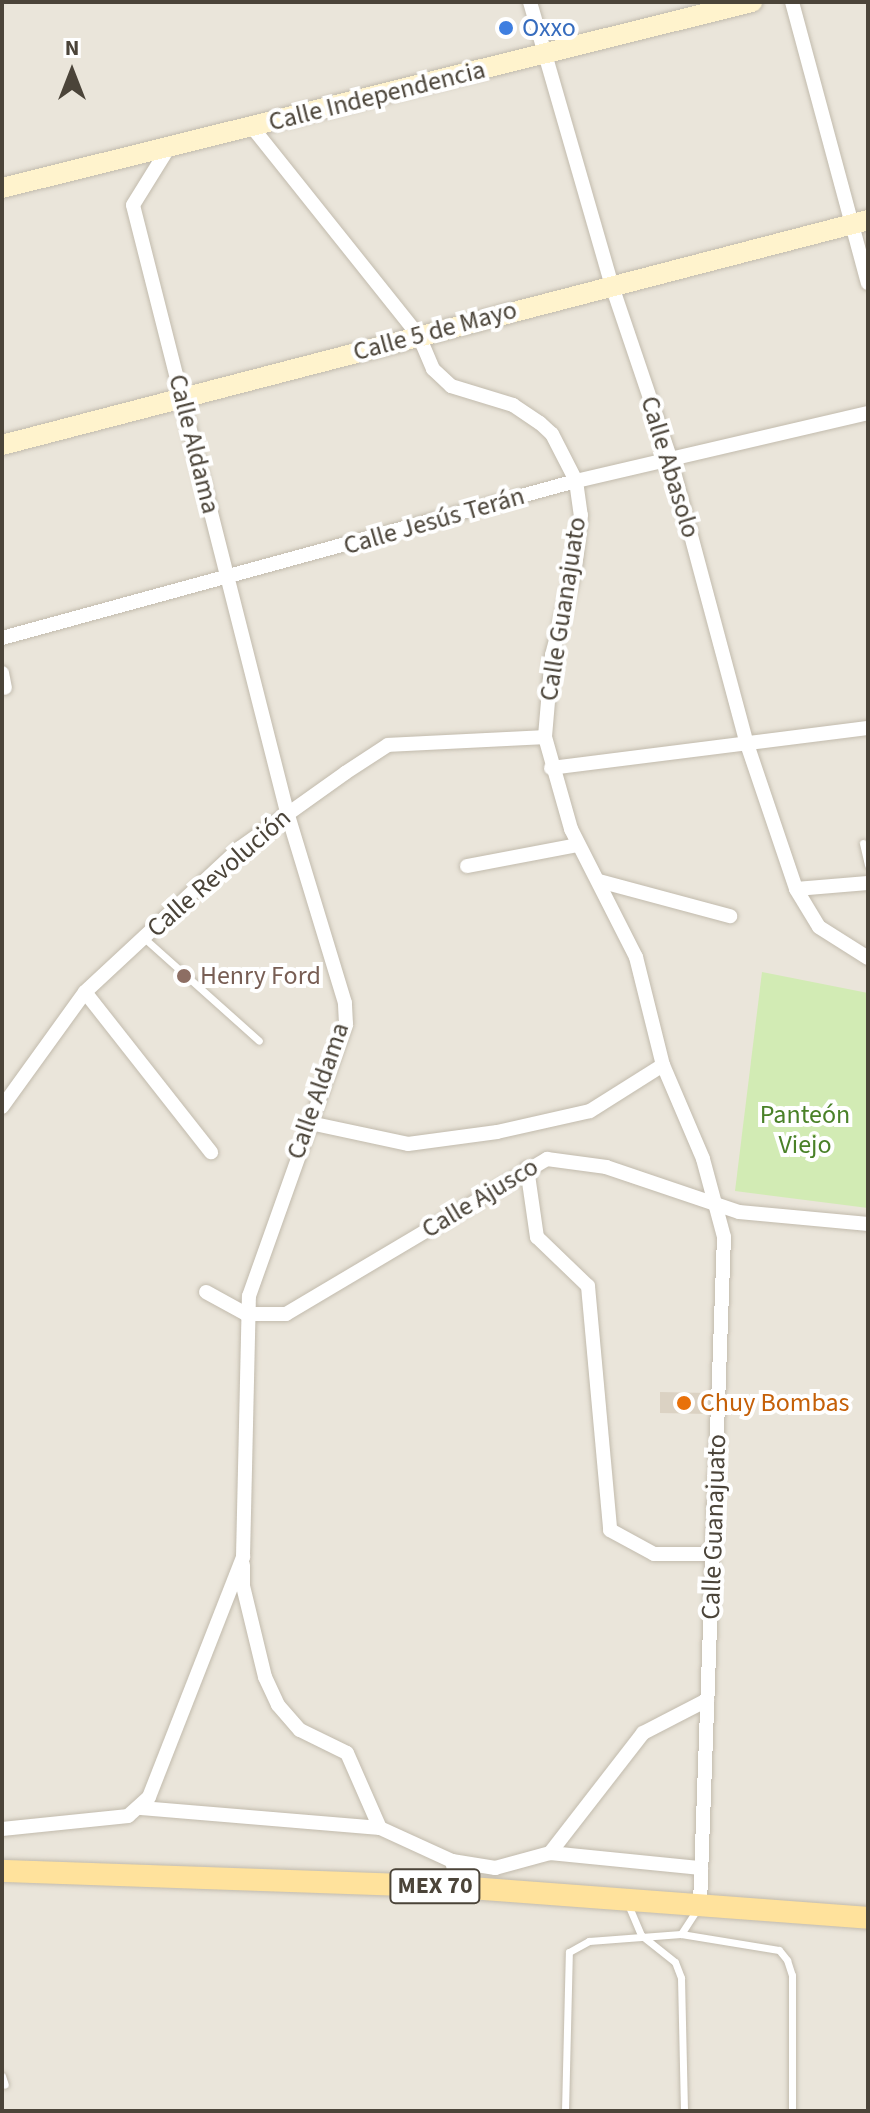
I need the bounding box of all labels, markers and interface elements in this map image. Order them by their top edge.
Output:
place label: Oxxo [522,12,576,44]
marker: Oxxo [497,19,515,37]
north arrow [32,32,112,112]
text: N [65,32,79,64]
street label: Calle Independencia [265,54,489,138]
street label: Calle 5 de Mayo [350,294,520,368]
street label: Calle Aldama [162,371,226,517]
street label: Calle Abasolo [634,393,706,541]
street label: Calle Jesús Terán [340,480,528,562]
street label: Calle Guanajuato [533,515,593,703]
street label: Calle Revolución [141,802,297,944]
place label: Henry Ford [200,960,321,992]
marker: Henry Ford [175,967,193,985]
street label: Calle Aldama [280,1019,356,1163]
park label: Panteón Viejo [760,1099,850,1160]
street label: Calle Ajusco [416,1151,544,1245]
place label: Chuy Bombas [700,1387,849,1419]
marker: Chuy Bombas [675,1394,693,1412]
street label: Calle Guanajuato [695,1434,733,1620]
road number: MEX 70 [389,1866,481,1906]

